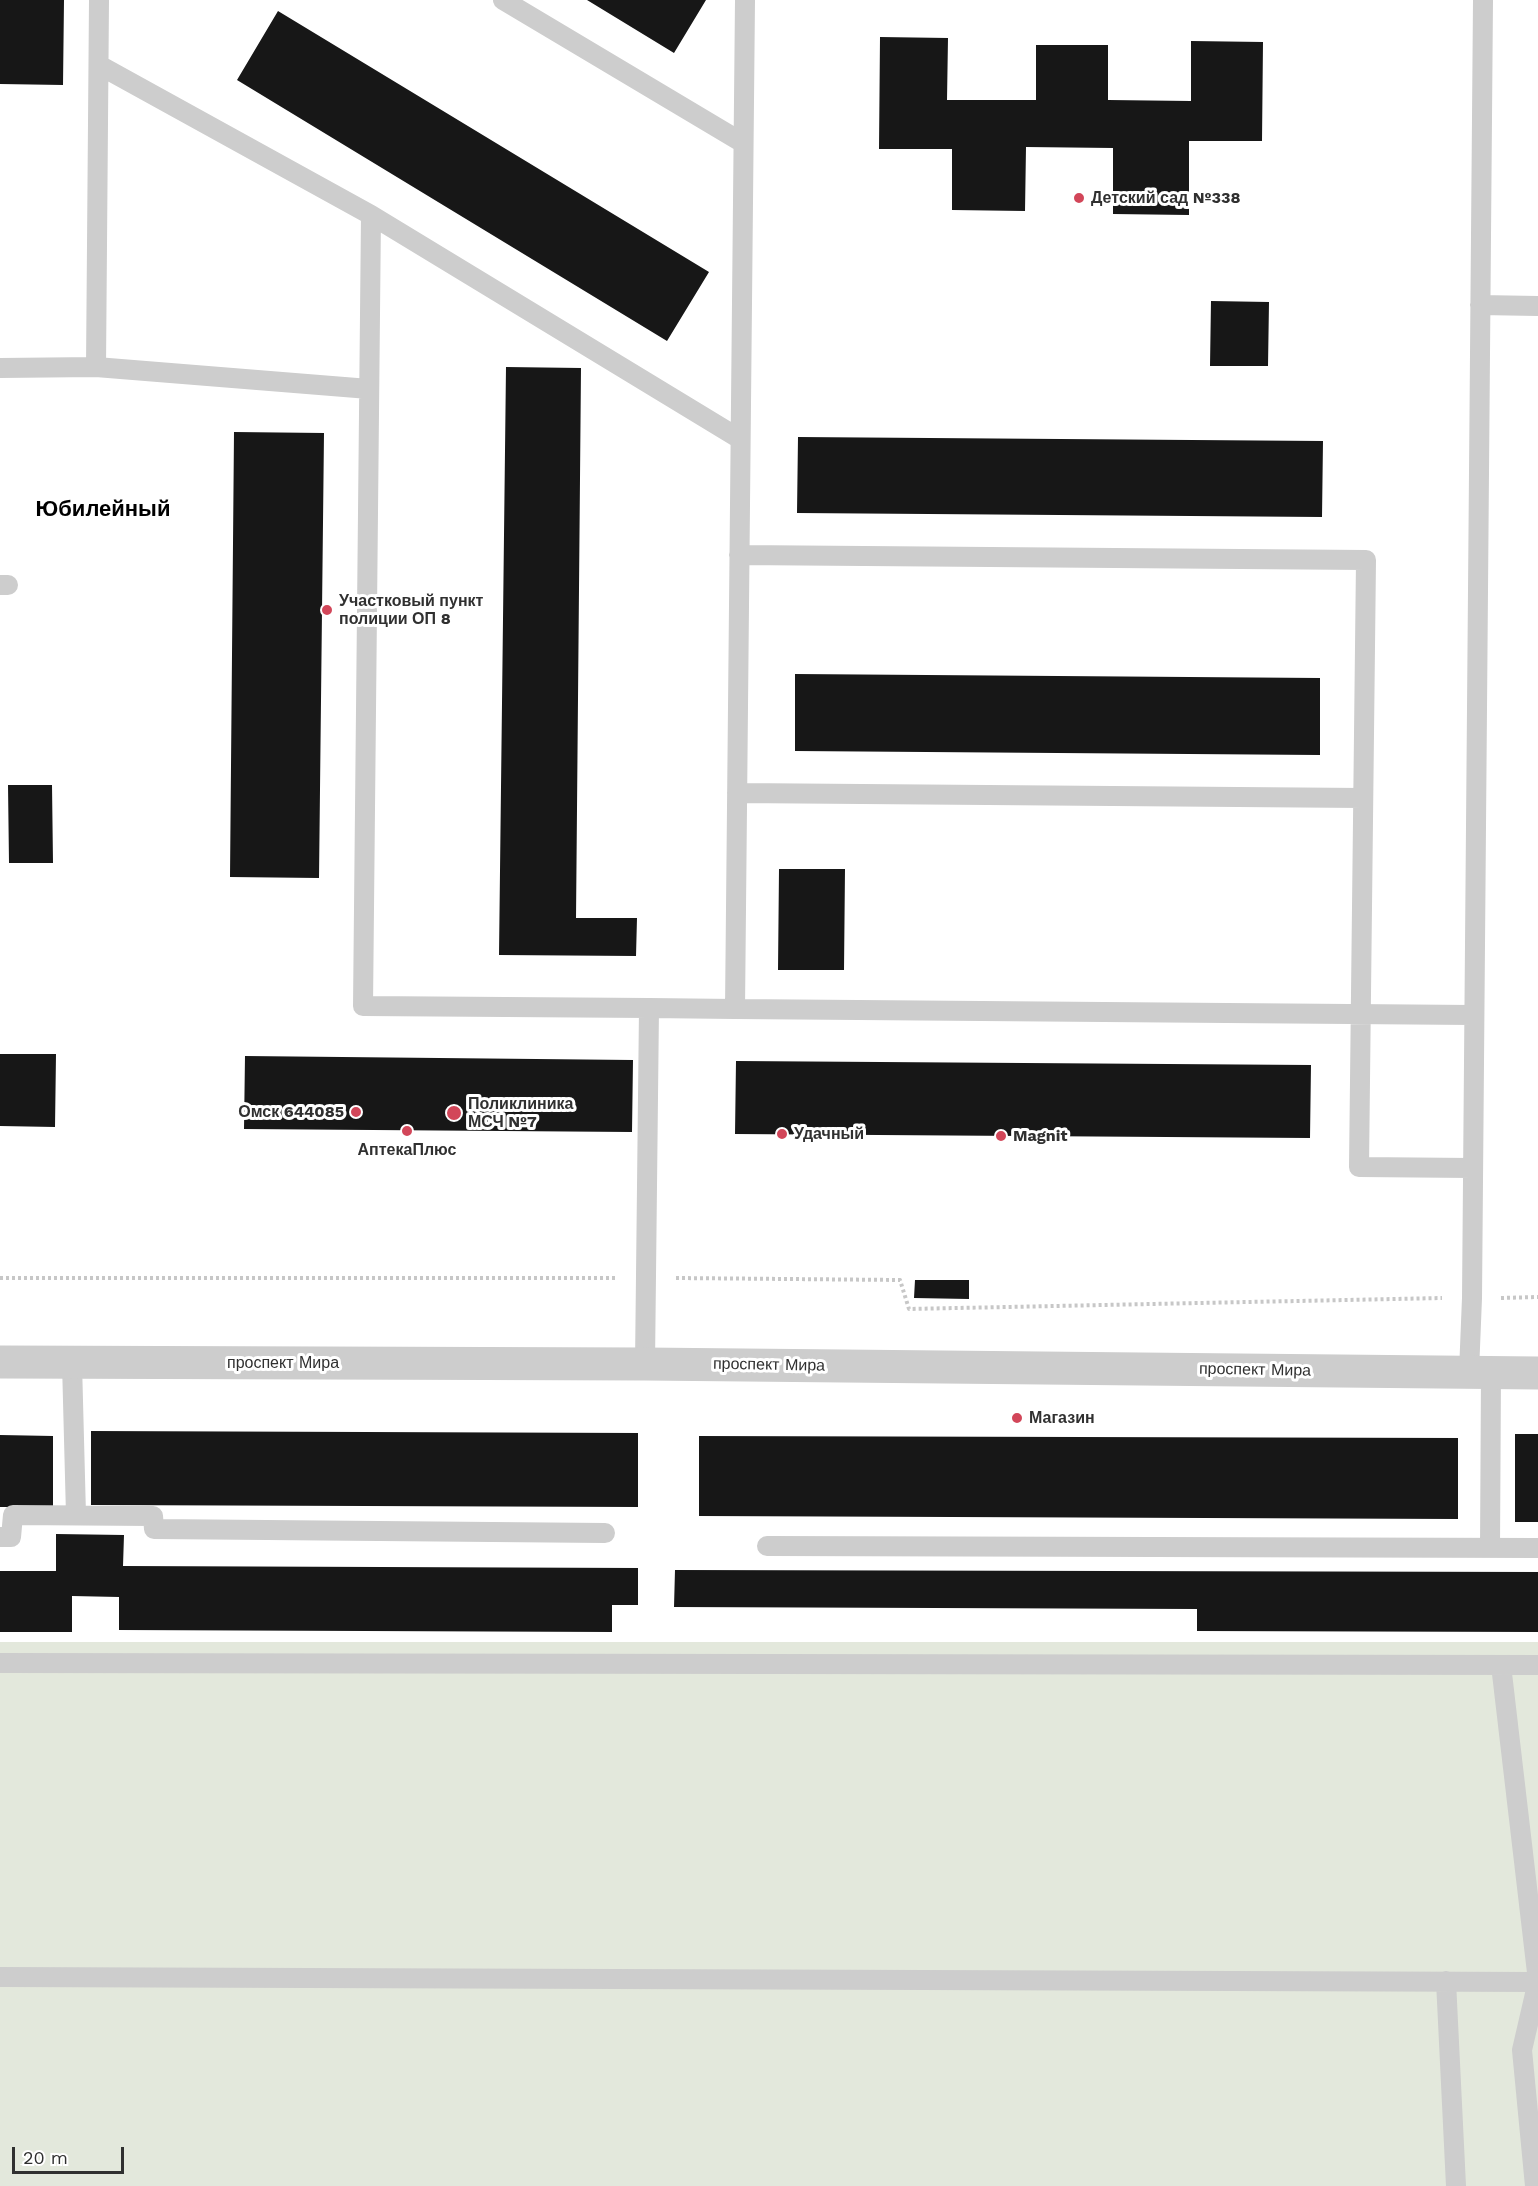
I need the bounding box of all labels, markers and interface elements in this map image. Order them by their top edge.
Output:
place label: Детский сад №338 [1091,188,1240,208]
marker: Детский сад №338 [1072,191,1086,205]
district label: Юбилейный [36,497,170,523]
place label: Участковый пункт полиции ОП 8 [339,591,483,629]
marker: Участковый пункт полиции ОП 8 [320,603,334,617]
place label: Поликлиника МСЧ №7 [468,1094,573,1132]
place label: Омск 644085 [238,1102,344,1122]
marker: Поликлиника МСЧ №7 [445,1104,463,1122]
marker: Омск 644085 [349,1105,363,1119]
marker: АптекаПлюс [400,1124,414,1138]
place label: Удачный [794,1124,864,1144]
place label: Magnit [1013,1126,1067,1146]
marker: Удачный [775,1127,789,1141]
marker: Magnit [994,1129,1008,1143]
place label: АптекаПлюс [358,1140,456,1160]
street label: проспект Мира [227,1353,339,1373]
street label: проспект Мира [713,1354,825,1376]
street label: проспект Мира [1199,1359,1311,1381]
place label: Магазин [1029,1408,1095,1428]
marker: Магазин [1010,1411,1024,1425]
scale bar [15,2135,128,2173]
text: 20 m [23,2147,68,2168]

